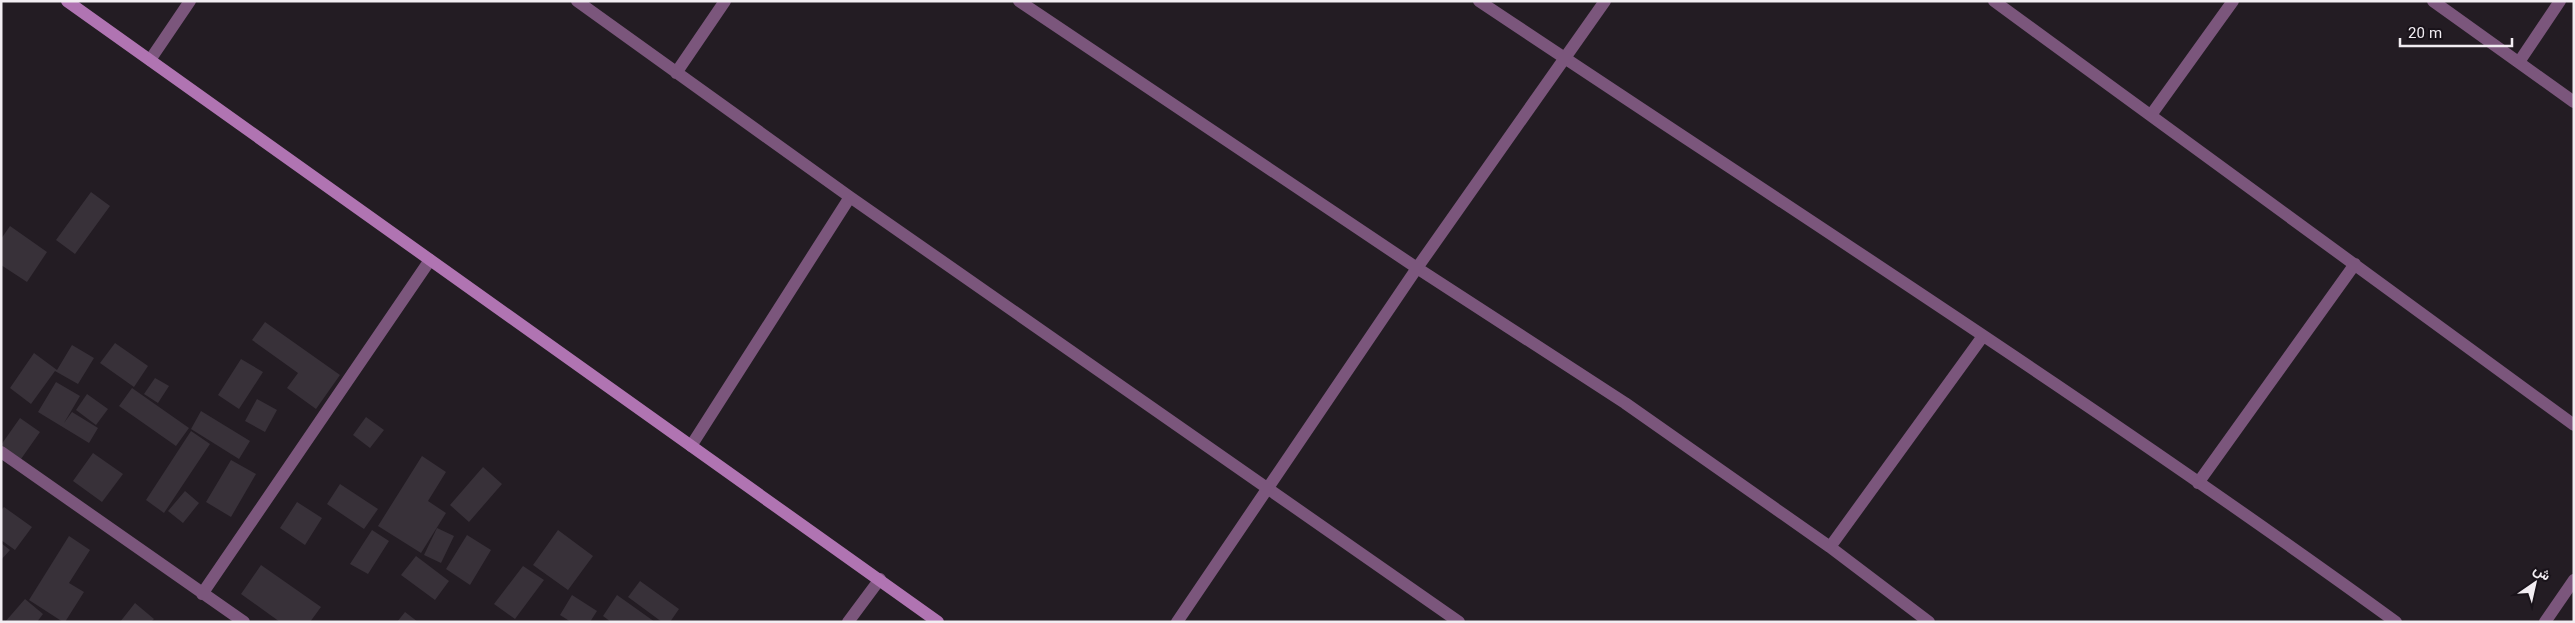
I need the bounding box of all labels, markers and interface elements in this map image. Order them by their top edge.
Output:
scale bar [2400,15,2512,47]
text: 20 m [2408,23,2442,46]
north arrow [2510,558,2560,608]
text: ش [2528,560,2554,588]

